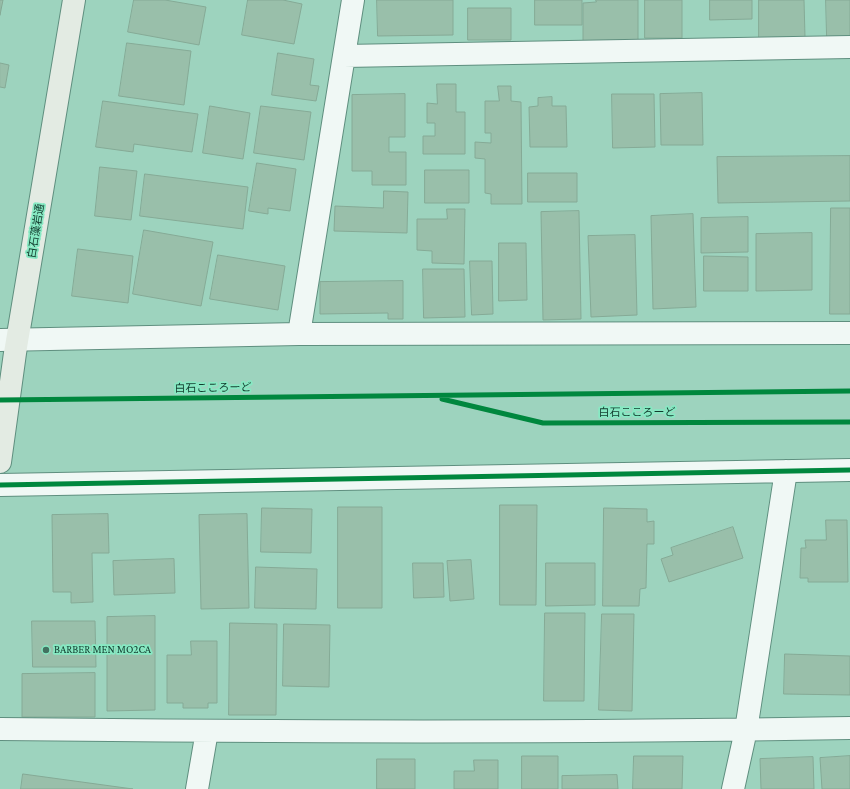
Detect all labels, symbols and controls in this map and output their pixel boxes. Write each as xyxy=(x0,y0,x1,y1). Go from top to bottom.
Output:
street label: 白石藻岩通 xyxy=(25,203,47,259)
street label: 白石こころーど xyxy=(174,381,252,395)
street label: 白石こころーど xyxy=(599,406,675,420)
place label: BARBER MEN MO2CA xyxy=(54,643,151,657)
marker: BARBER MEN MO2CA xyxy=(41,645,51,655)

